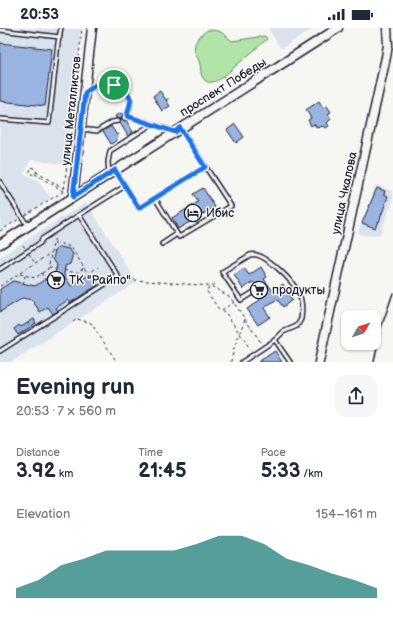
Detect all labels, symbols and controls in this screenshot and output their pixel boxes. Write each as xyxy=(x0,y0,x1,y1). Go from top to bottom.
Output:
text: 20:53 xyxy=(20,5,59,24)
street label: улица Металлистов xyxy=(58,55,85,166)
street label: проспект Победы xyxy=(177,55,269,120)
pin xyxy=(97,68,131,102)
icon: arrive xyxy=(103,74,125,96)
street label: улица Чкалова xyxy=(328,150,361,236)
hotel icon: Ибис xyxy=(183,203,203,223)
place label: Ибис xyxy=(206,206,234,221)
supermarket icon: ТК "Райпо" xyxy=(46,270,66,290)
place label: ТК "Райпо" xyxy=(69,273,131,288)
supermarket icon: продукты xyxy=(249,280,269,300)
place label: продукты xyxy=(272,283,325,298)
north arrow xyxy=(341,310,381,350)
map controls xyxy=(341,310,381,350)
text: Evening run xyxy=(16,374,135,401)
button: share xyxy=(335,375,377,417)
text: 20:53 · 7 × 560 m xyxy=(16,403,116,419)
text: Distance xyxy=(16,446,60,459)
text: Time xyxy=(138,446,163,459)
text: Pace xyxy=(261,446,286,459)
text: 3.92 xyxy=(16,459,56,483)
text: 21:45 xyxy=(138,459,186,483)
text: 5:33 xyxy=(261,459,300,483)
text: km xyxy=(56,467,73,480)
text: /km xyxy=(300,467,323,480)
text: Elevation xyxy=(16,506,70,522)
text: 154–161 m xyxy=(316,506,377,522)

